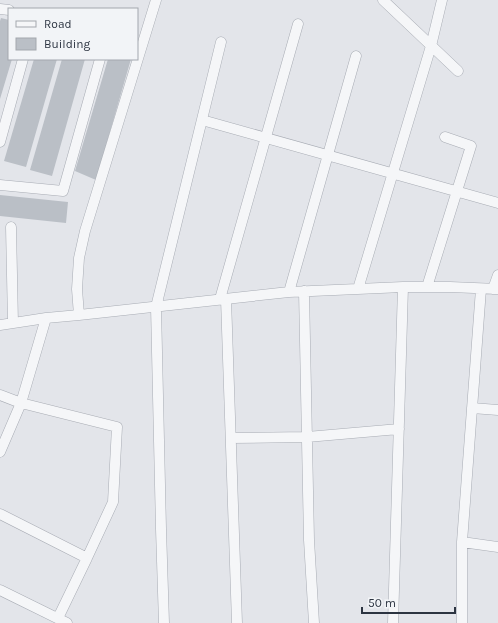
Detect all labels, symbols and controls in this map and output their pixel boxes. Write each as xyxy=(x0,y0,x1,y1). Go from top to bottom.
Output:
legend xyxy=(8,8,138,60)
text: Road xyxy=(44,17,72,31)
text: Building xyxy=(44,37,91,51)
scale bar xyxy=(362,589,455,615)
text: 50 m xyxy=(368,596,396,610)

